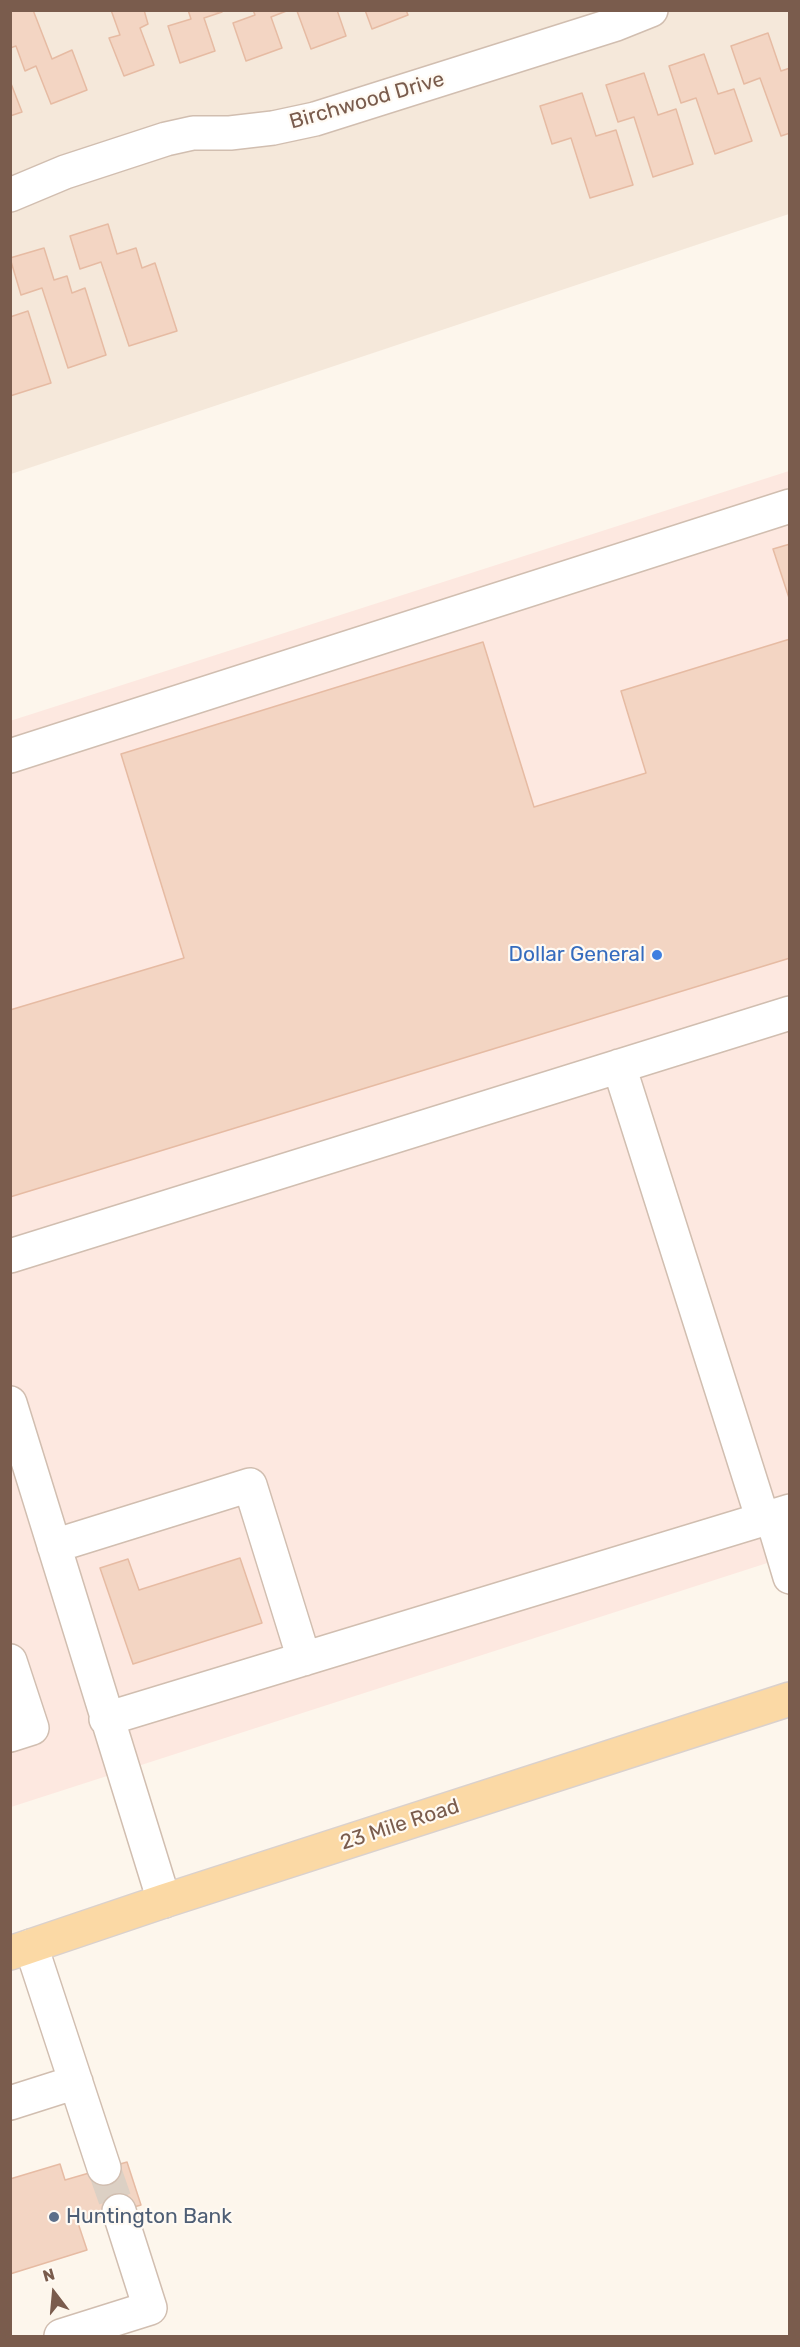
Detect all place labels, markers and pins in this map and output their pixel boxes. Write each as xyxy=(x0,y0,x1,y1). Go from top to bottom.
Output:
place label: Dollar General xyxy=(509,942,645,968)
marker: Dollar General xyxy=(650,948,664,962)
place label: Huntington Bank xyxy=(66,2204,232,2230)
marker: Huntington Bank xyxy=(47,2210,61,2224)

